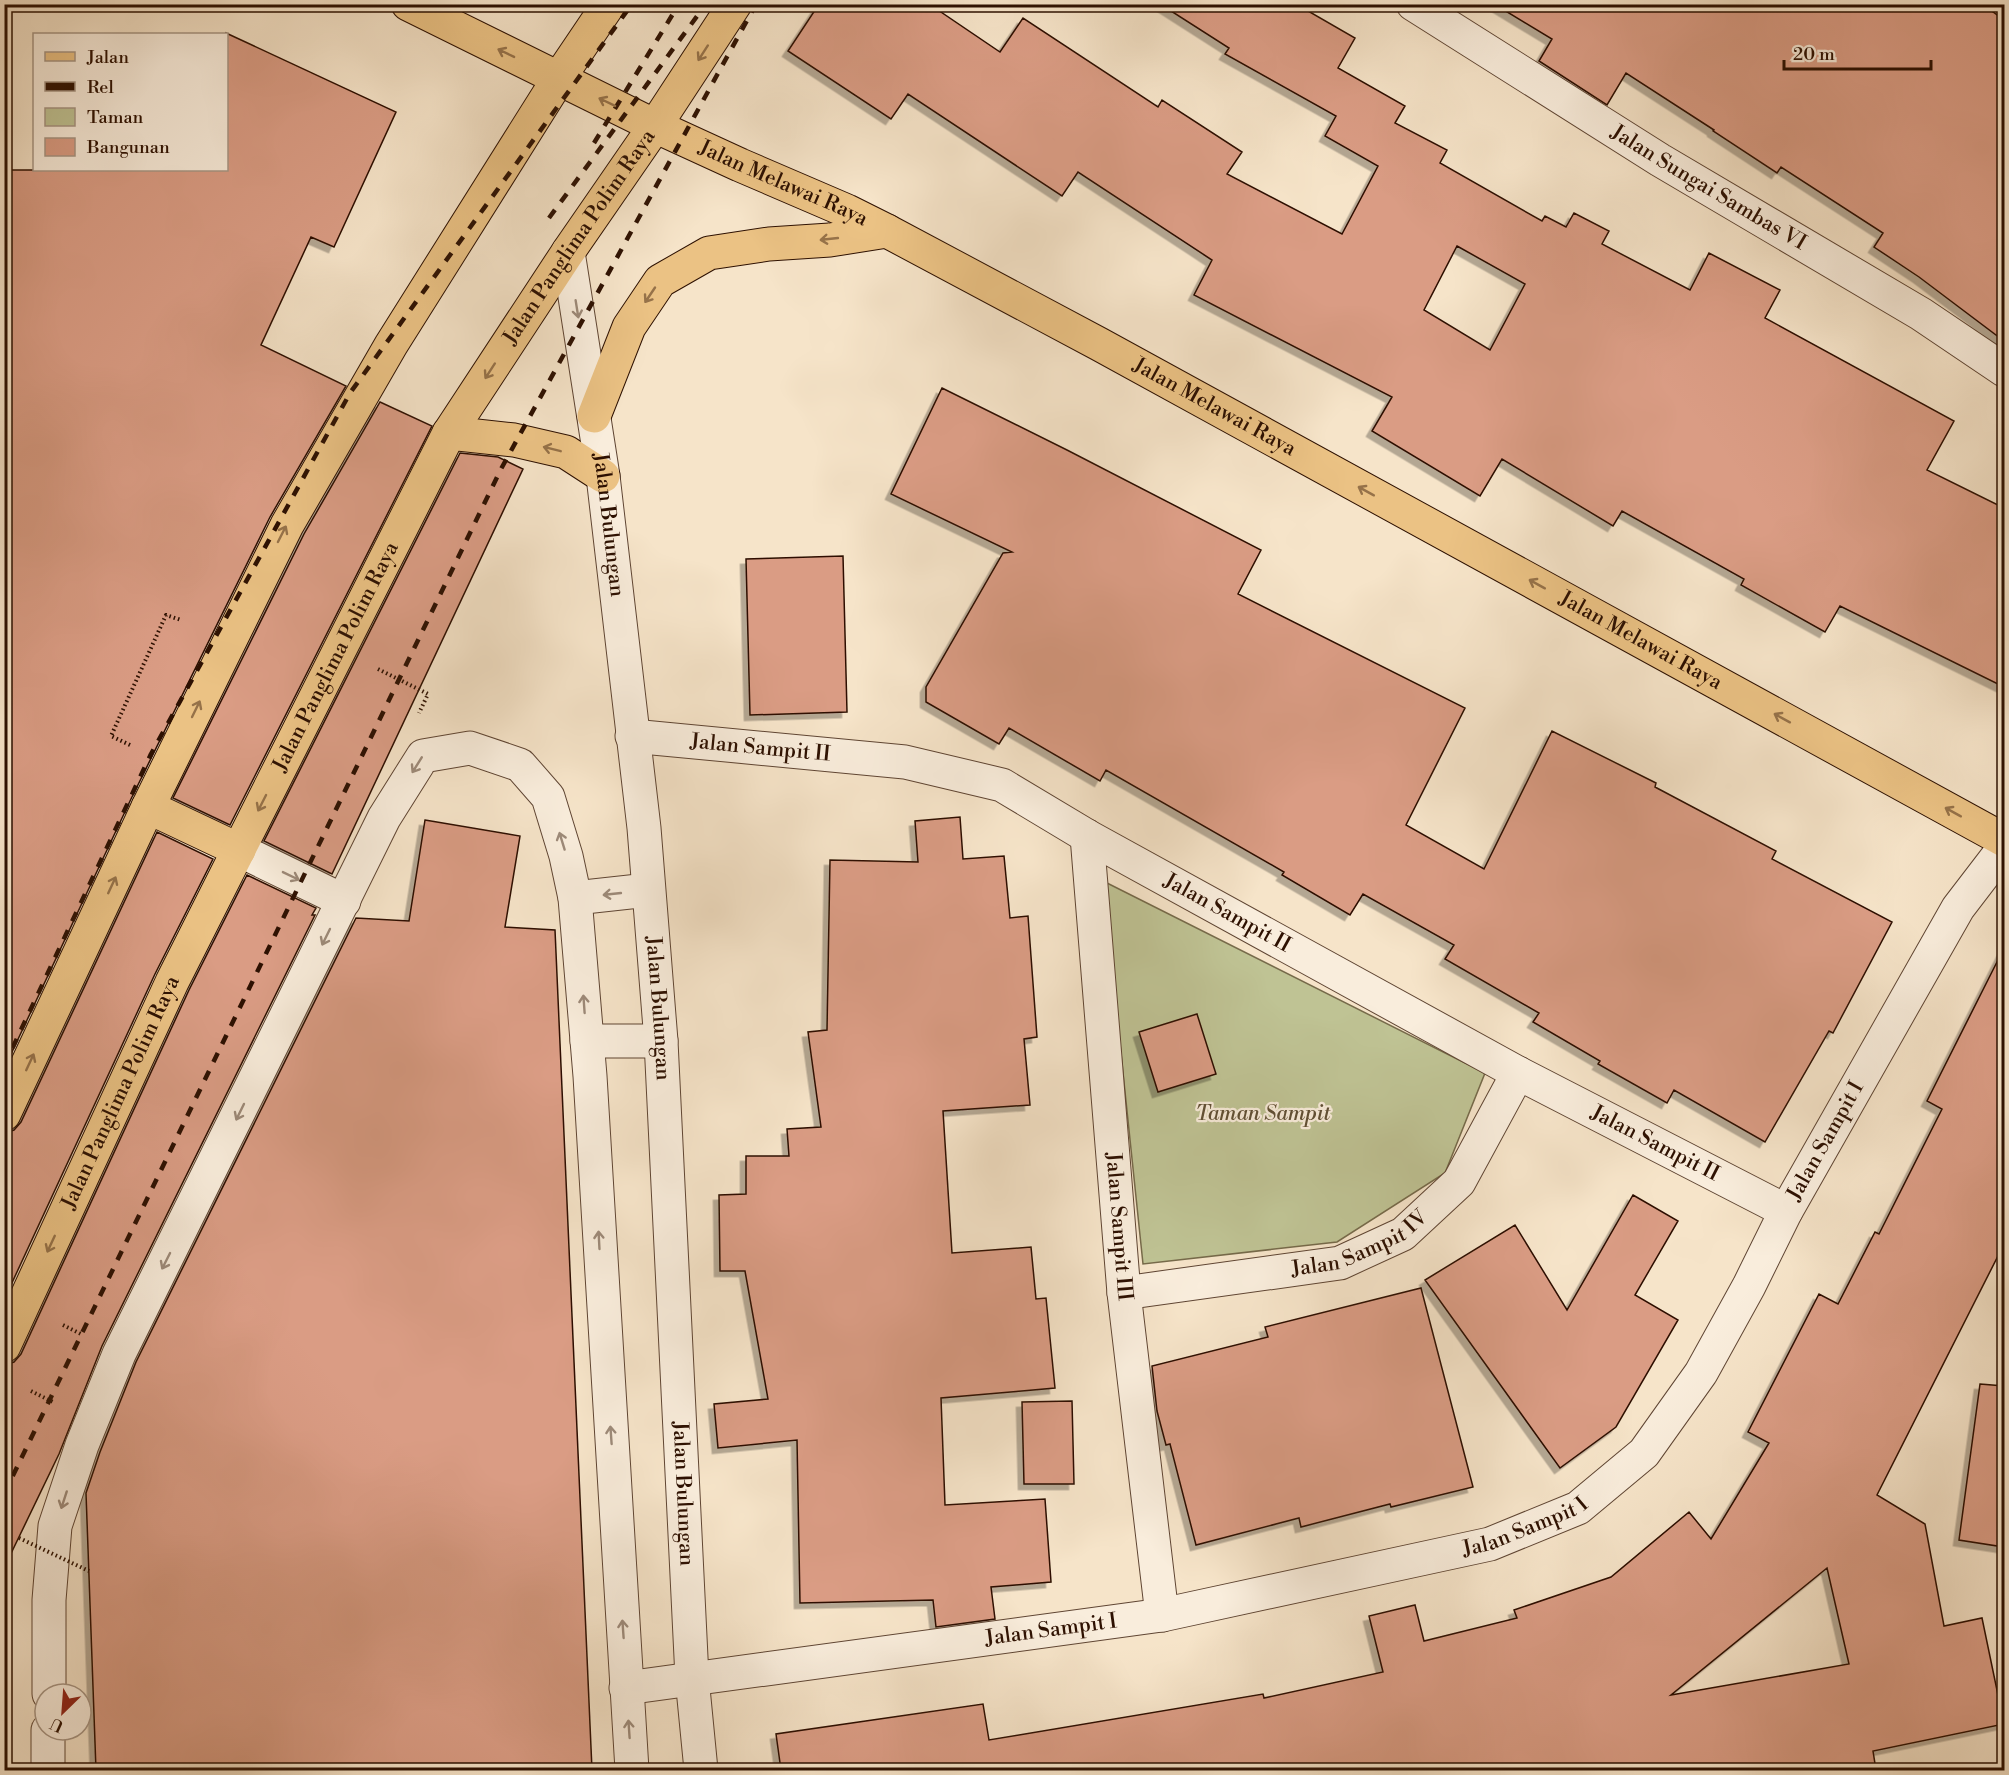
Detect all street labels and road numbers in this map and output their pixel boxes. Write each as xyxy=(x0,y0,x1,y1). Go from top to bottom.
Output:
street label: Jalan Sungai Sambas VI xyxy=(1605,119,1811,256)
street label: Jalan Panglima Polim Raya xyxy=(497,125,662,351)
street label: Jalan Melawai Raya xyxy=(694,134,872,232)
street label: Jalan Melawai Raya xyxy=(1127,352,1301,463)
street label: Jalan Bulungan xyxy=(586,450,630,599)
street label: Jalan Panglima Polim Raya xyxy=(267,537,405,777)
street label: Jalan Melawai Raya xyxy=(1554,585,1727,696)
street label: Jalan Sampit II xyxy=(688,729,832,768)
street label: Jalan Sampit II xyxy=(1158,867,1295,958)
street label: Jalan Bulungan xyxy=(640,934,676,1082)
street label: Jalan Panglima Polim Raya xyxy=(55,972,186,1214)
street label: Jalan Sampit I xyxy=(1781,1077,1870,1206)
street label: Jalan Sampit II xyxy=(1586,1099,1724,1187)
street label: Jalan Sampit III xyxy=(1100,1151,1138,1302)
street label: Jalan Sampit IV xyxy=(1289,1204,1434,1283)
street label: Jalan Bulungan xyxy=(666,1420,700,1567)
street label: Jalan Sampit I xyxy=(1459,1492,1594,1563)
street label: Jalan Sampit I xyxy=(983,1608,1119,1652)

